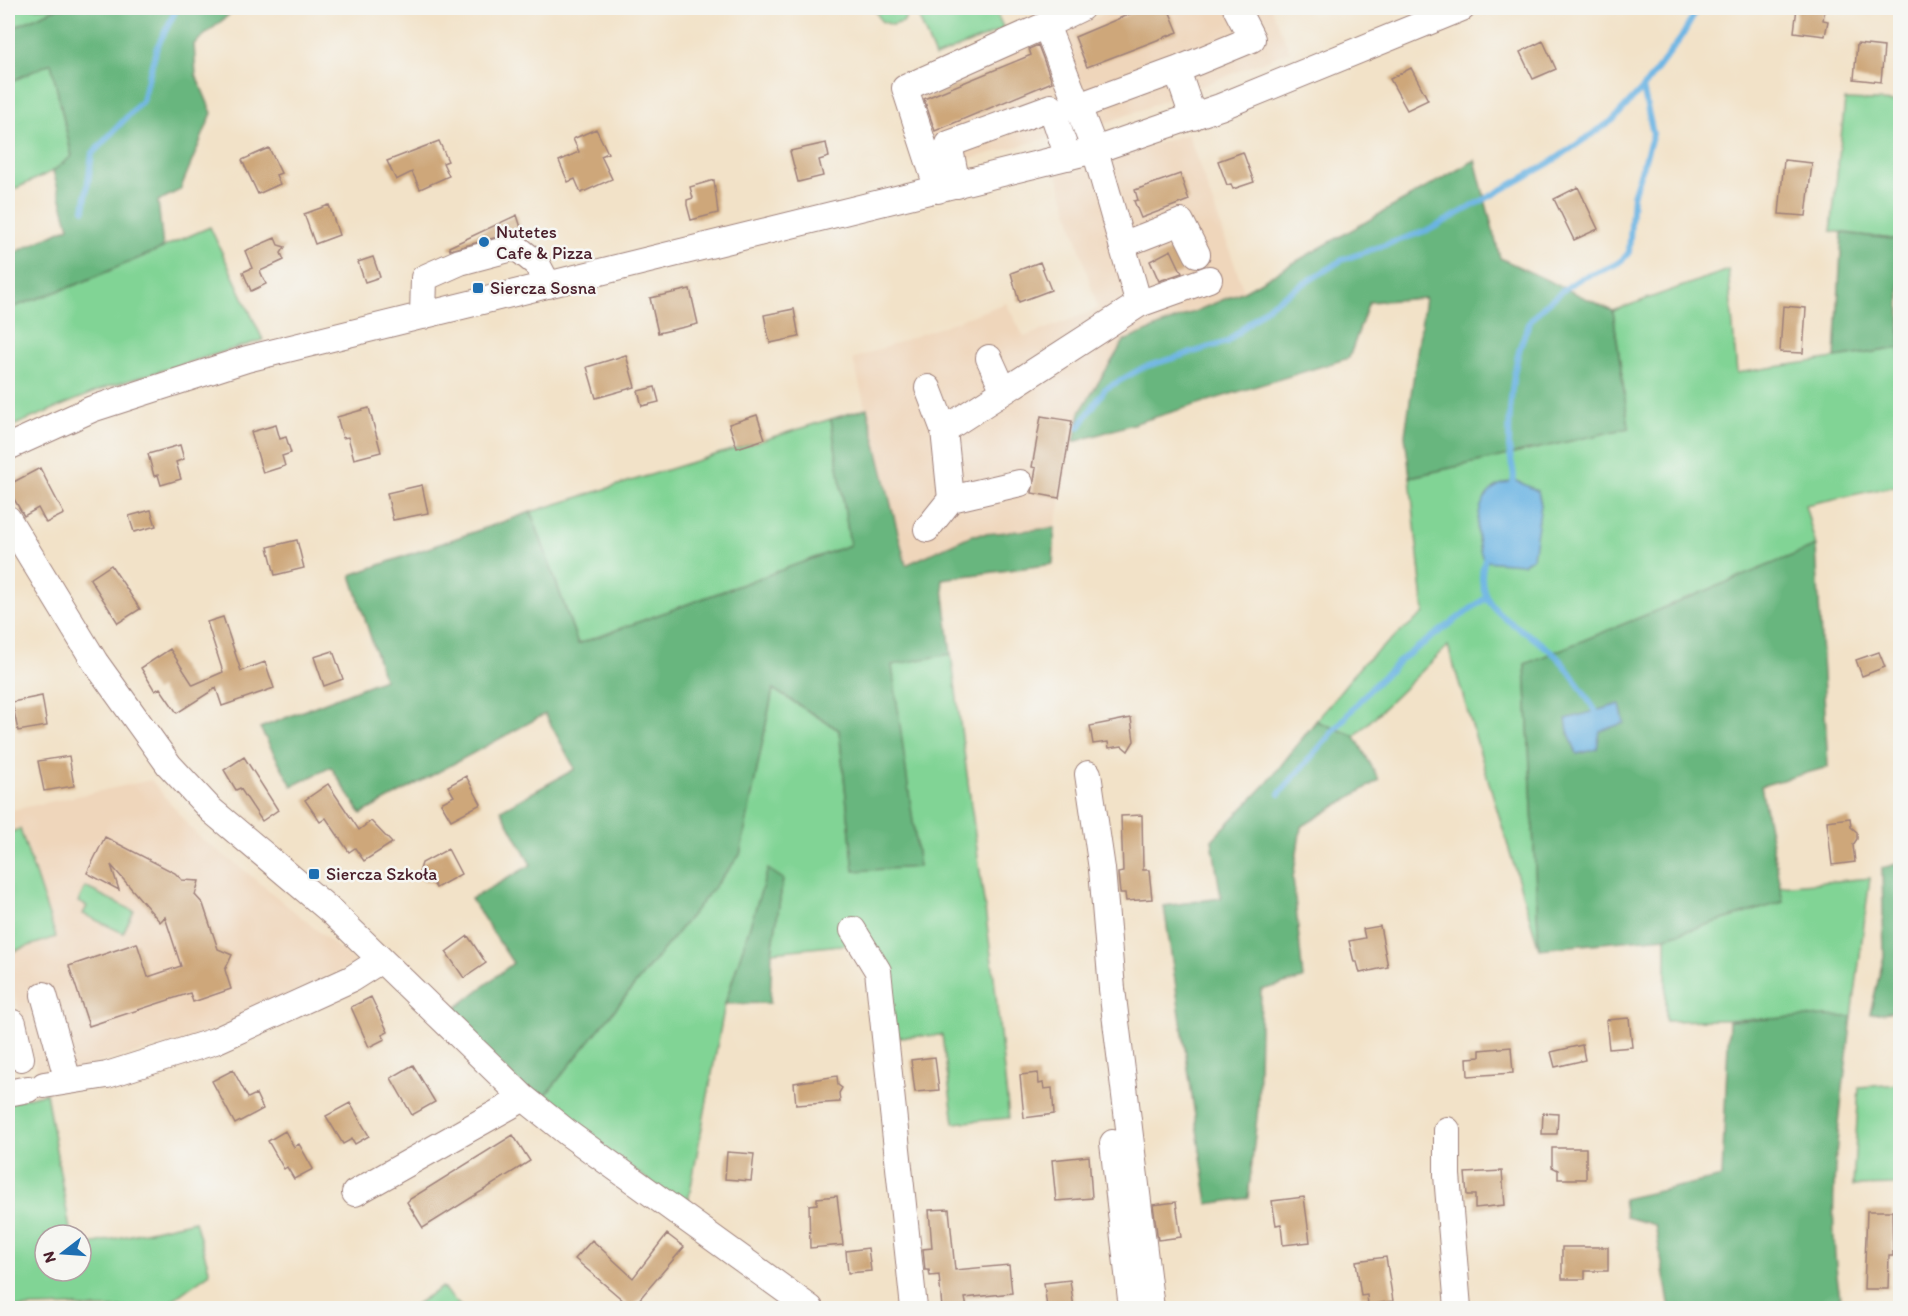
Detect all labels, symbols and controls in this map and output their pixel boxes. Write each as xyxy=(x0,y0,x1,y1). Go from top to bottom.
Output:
place label: Nutetes Cafe & Pizza xyxy=(496,221,593,264)
marker: Nutetes Cafe & Pizza xyxy=(477,235,491,249)
place label: Siercza Sosna xyxy=(490,277,596,299)
marker: Siercza Sosna xyxy=(471,281,485,295)
place label: Siercza Szkoła xyxy=(326,863,437,885)
marker: Siercza Szkoła xyxy=(307,867,321,881)
north arrow xyxy=(33,1223,93,1283)
text: N xyxy=(38,1249,60,1265)

